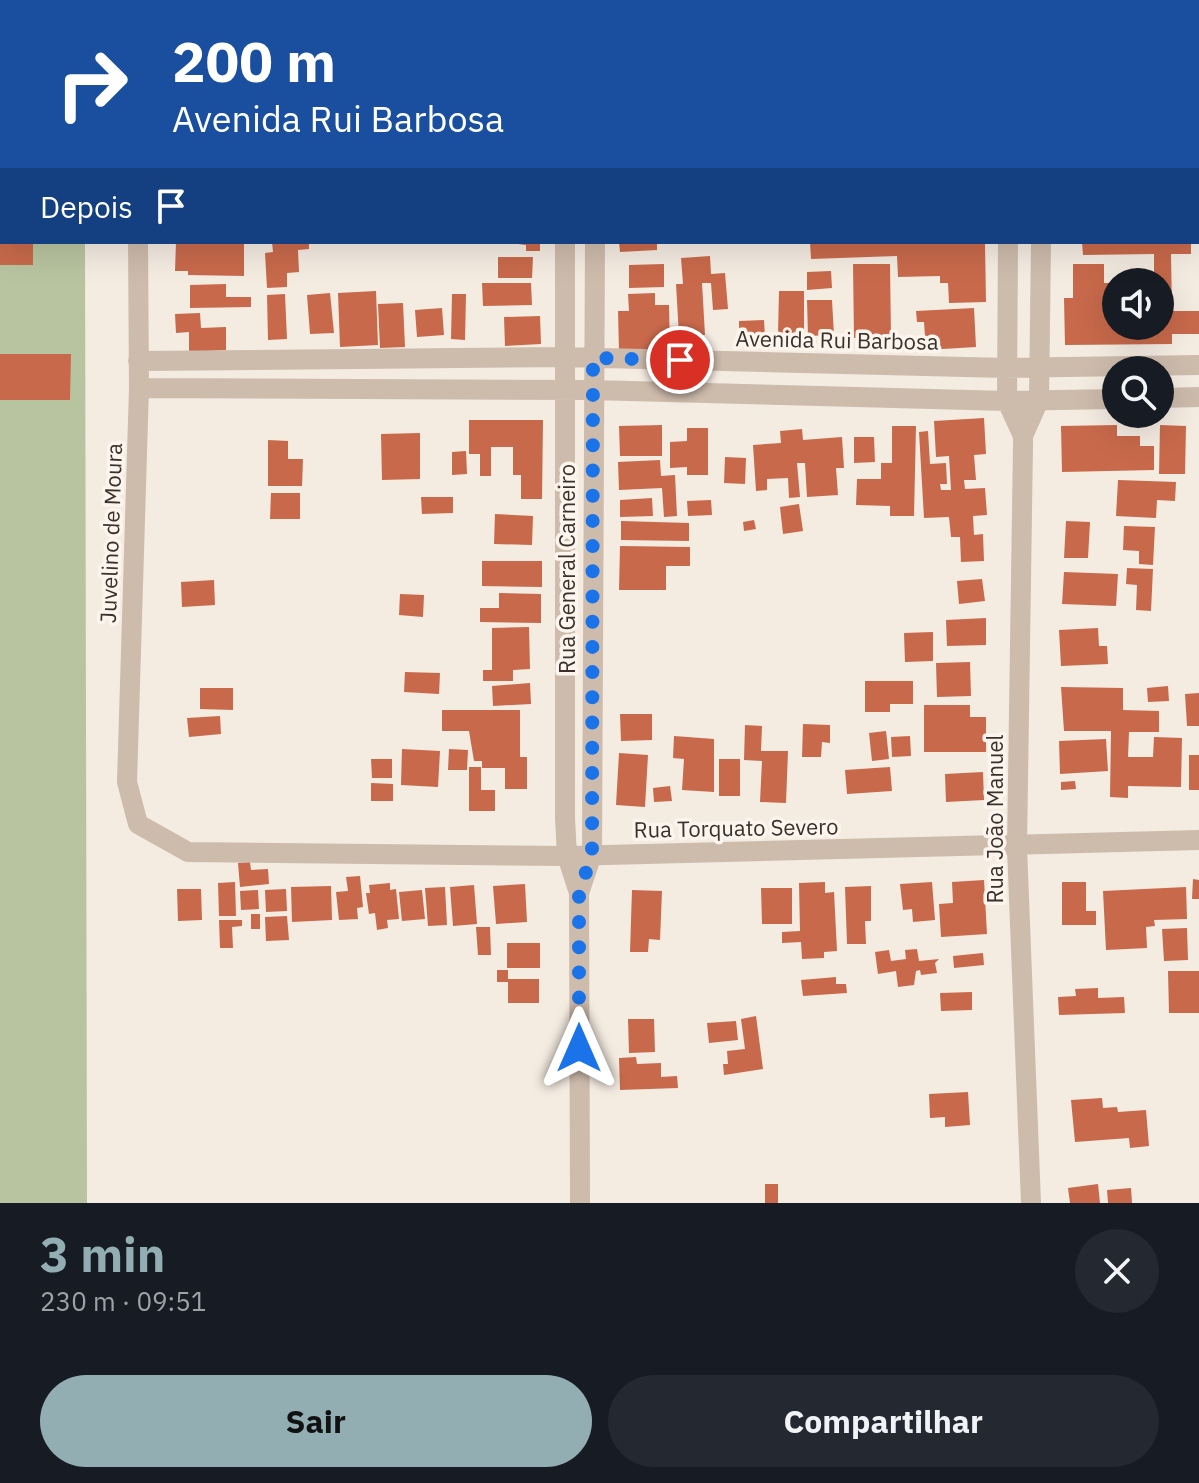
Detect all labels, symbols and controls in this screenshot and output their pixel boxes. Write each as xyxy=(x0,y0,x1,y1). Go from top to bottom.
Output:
text: 200 m xyxy=(172,25,336,97)
icon: right xyxy=(40,32,144,136)
text: Avenida Rui Barbosa xyxy=(172,95,504,142)
icon: arrive xyxy=(149,184,193,228)
text: Depois xyxy=(40,187,133,226)
map controls xyxy=(1102,268,1174,428)
button: sound xyxy=(1102,268,1174,340)
street label: Avenida Rui Barbosa xyxy=(735,323,939,356)
pin xyxy=(646,326,714,394)
icon: arrive xyxy=(658,338,702,382)
button: search xyxy=(1102,356,1174,428)
street label: Juvelino de Moura xyxy=(93,442,128,624)
street label: Rua General Carneiro xyxy=(552,464,581,674)
street label: Rua João Manuel xyxy=(980,734,1009,903)
street label: Rua Torquato Severo xyxy=(633,811,839,844)
position arrow xyxy=(537,1006,621,1090)
text: 3 min xyxy=(40,1223,165,1285)
button: close xyxy=(1075,1229,1159,1313)
text: 230 m · 09:51 xyxy=(40,1284,206,1318)
button: Sair xyxy=(40,1375,592,1467)
button: Compartilhar xyxy=(608,1375,1159,1467)

